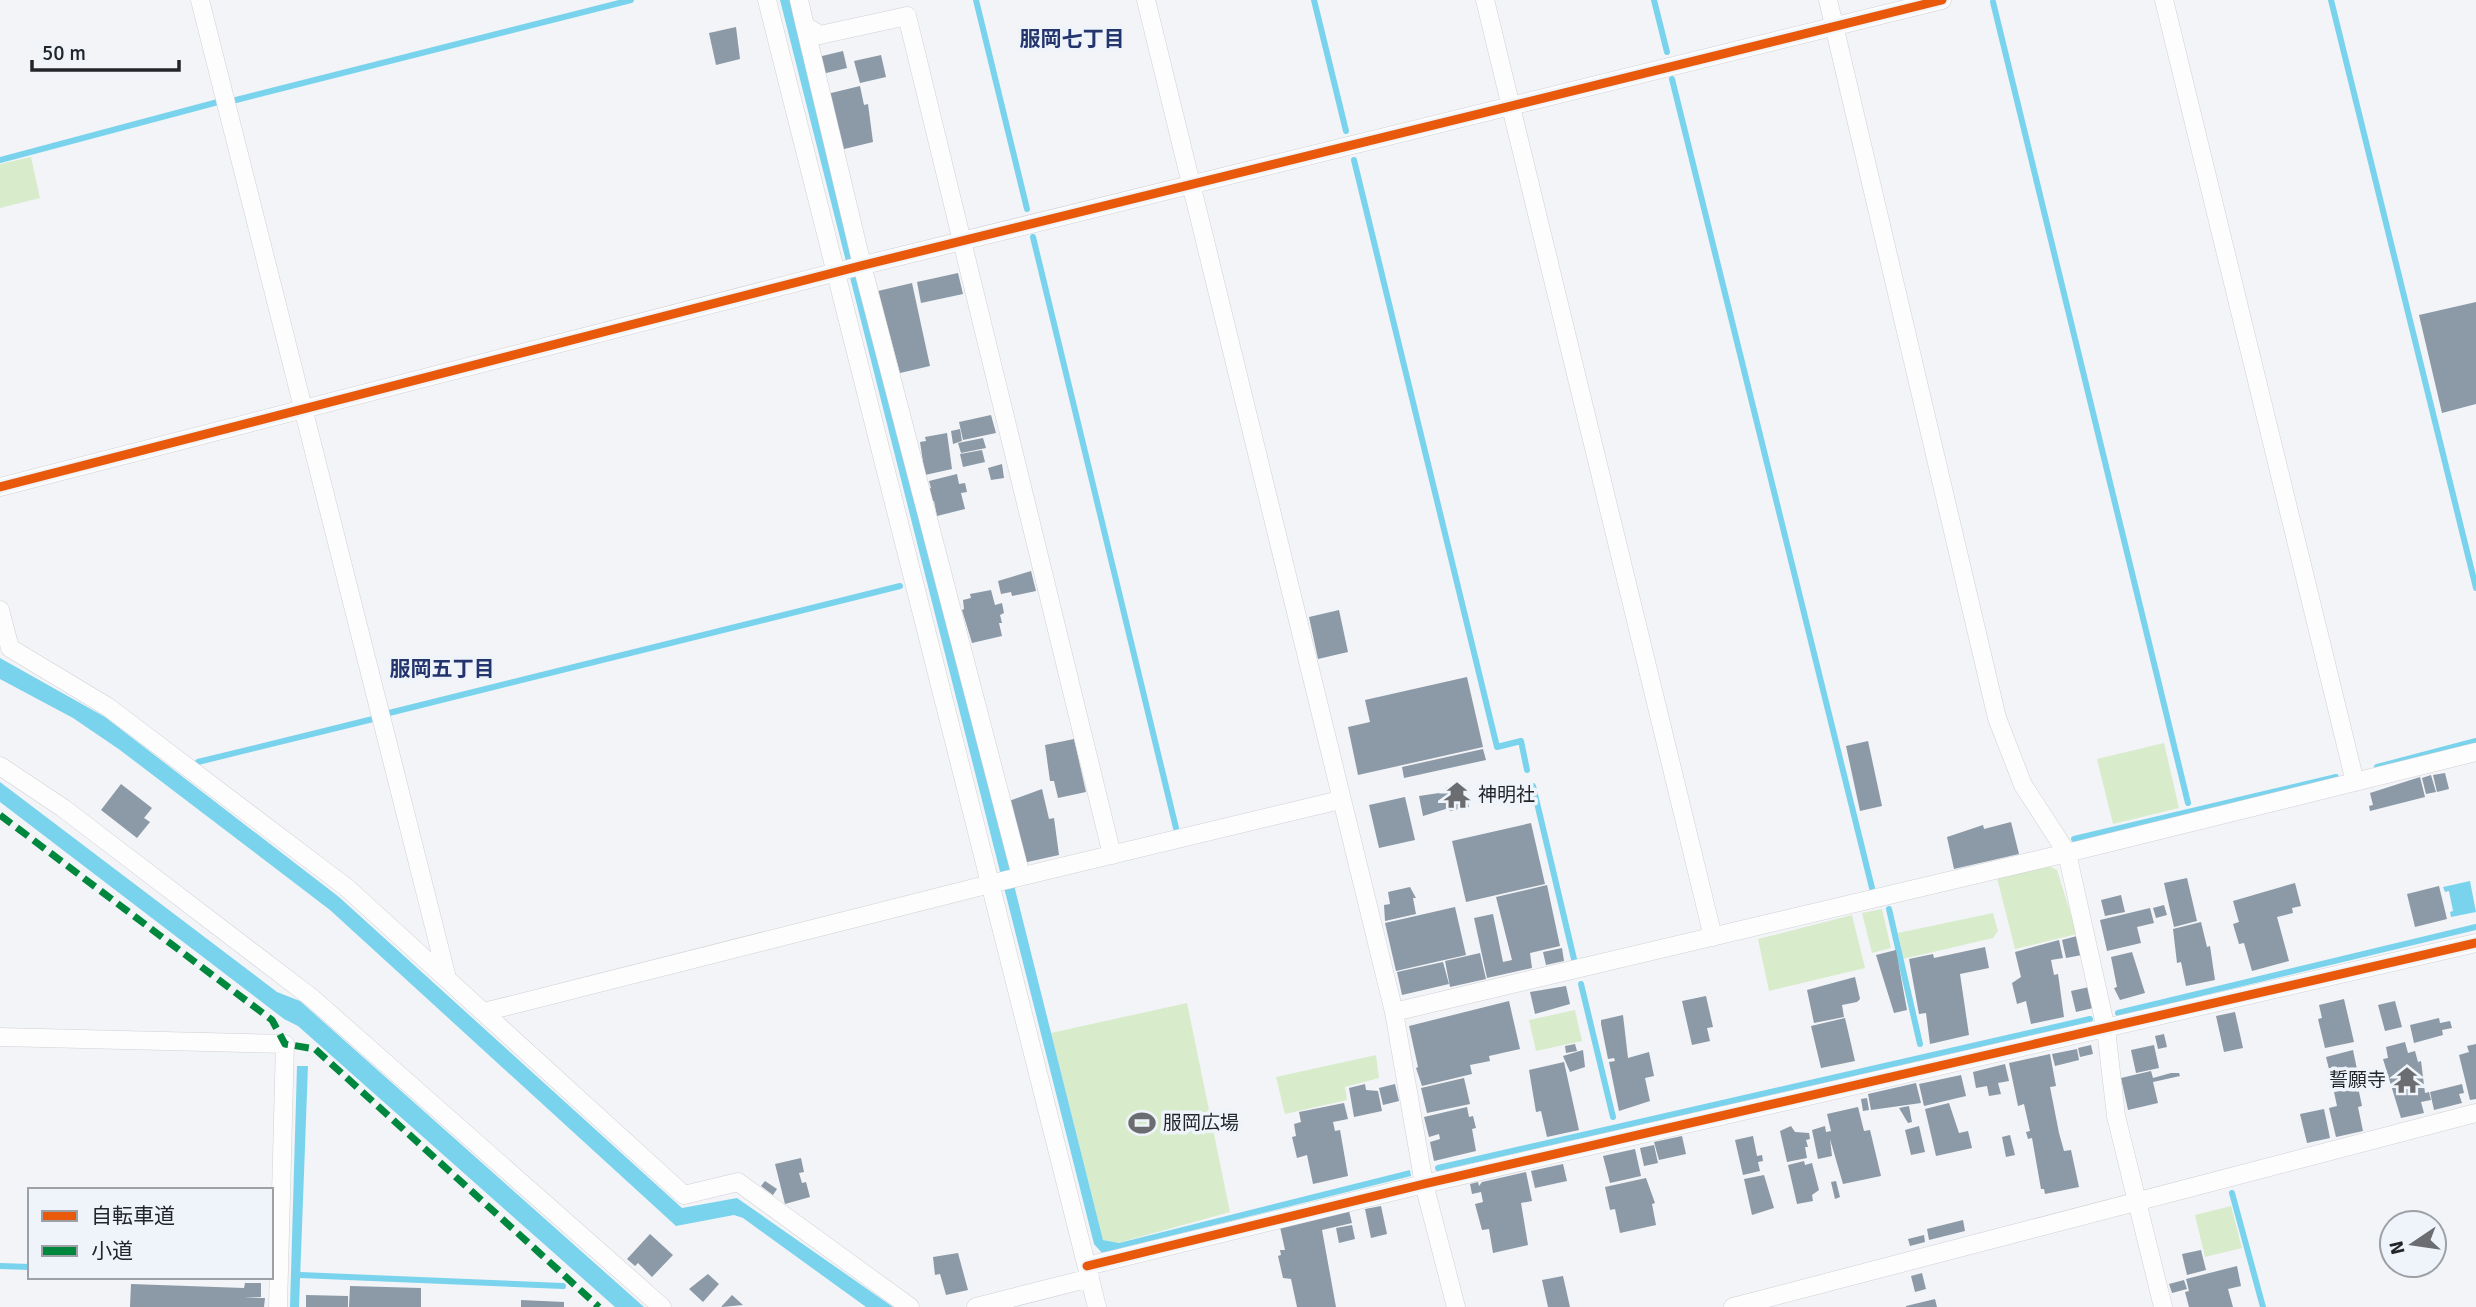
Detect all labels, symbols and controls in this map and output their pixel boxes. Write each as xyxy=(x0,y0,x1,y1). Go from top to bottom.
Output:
district label: 服岡七丁目 xyxy=(1020,26,1125,52)
scale bar xyxy=(32,28,178,72)
text: 50 m xyxy=(42,40,86,66)
district label: 服岡五丁目 xyxy=(390,656,495,682)
temple icon: 神明社 xyxy=(1442,780,1472,810)
place label: 神明社 xyxy=(1478,783,1535,807)
temple icon: 誓願寺 xyxy=(2392,1065,2422,1095)
place label: 誓願寺 xyxy=(2329,1068,2386,1092)
sports icon: 服岡広場 xyxy=(1127,1108,1157,1138)
place label: 服岡広場 xyxy=(1163,1111,1239,1135)
legend xyxy=(28,1188,273,1279)
text: 自転車道 xyxy=(91,1203,175,1229)
north arrow xyxy=(2378,1209,2448,1279)
text: 小道 xyxy=(91,1238,133,1264)
text: N xyxy=(2384,1238,2411,1257)

